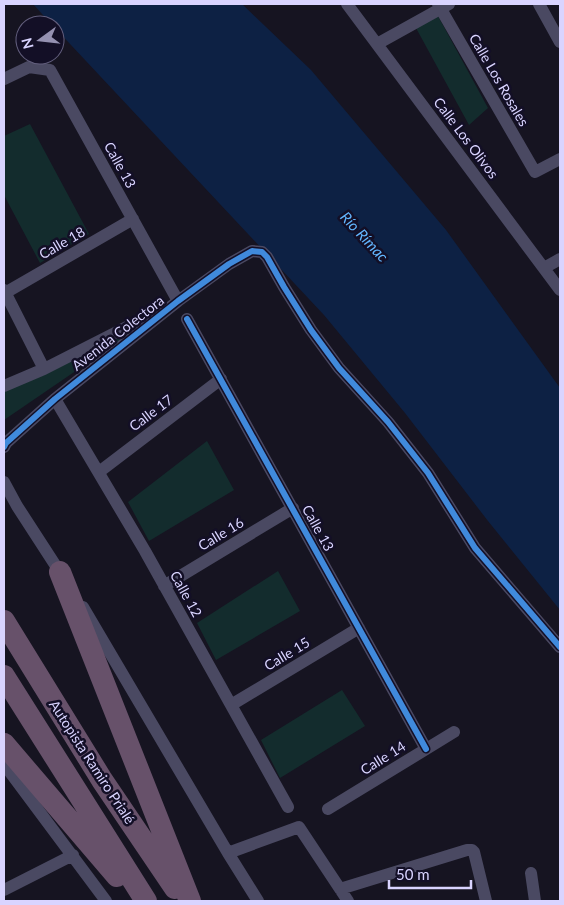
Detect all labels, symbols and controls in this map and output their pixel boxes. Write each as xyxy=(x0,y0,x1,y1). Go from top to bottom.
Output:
north arrow xyxy=(15,15,65,65)
street label: Calle Los Rosales xyxy=(466,30,533,129)
text: N xyxy=(17,36,37,51)
street label: Calle Los Olivos xyxy=(430,94,502,182)
street label: Calle 13 xyxy=(101,139,140,191)
water label: Río Rímac xyxy=(337,208,392,265)
street label: Calle 18 xyxy=(36,223,88,262)
street label: Avenida Colectora xyxy=(68,291,167,374)
street label: Calle 17 xyxy=(126,391,176,434)
street label: Calle 13 xyxy=(299,502,338,554)
street label: Calle 16 xyxy=(195,513,247,554)
street label: Calle 12 xyxy=(167,568,206,620)
street label: Calle 15 xyxy=(261,633,313,674)
street label: Autopista Ramiro Prialé xyxy=(46,697,139,827)
street label: Calle 14 xyxy=(357,737,409,778)
scale bar xyxy=(389,858,472,890)
text: 50 m xyxy=(396,865,430,883)

